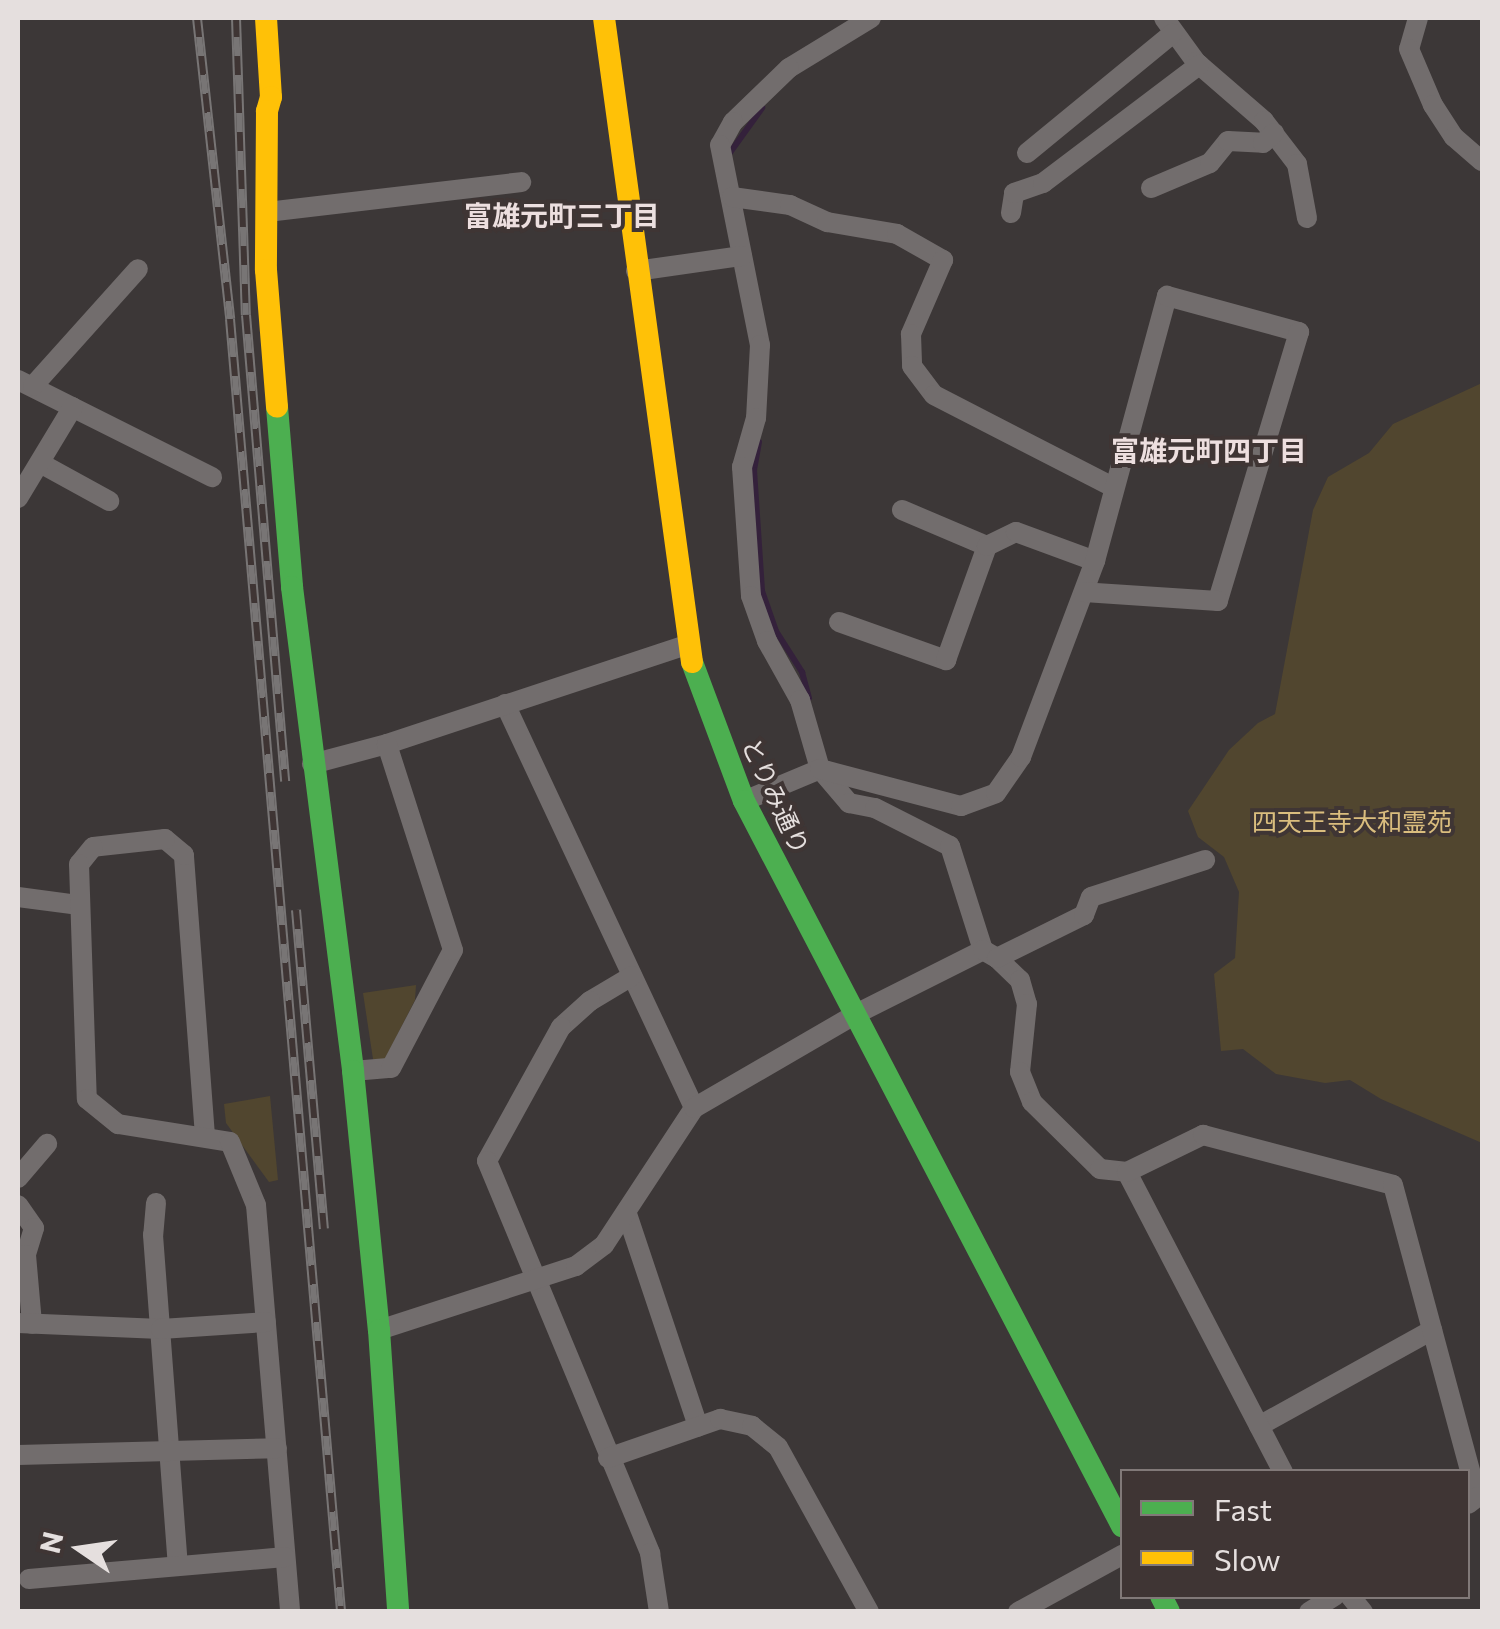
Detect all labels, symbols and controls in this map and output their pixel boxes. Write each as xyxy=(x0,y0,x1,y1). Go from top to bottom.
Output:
district label: 富雄元町三丁目 xyxy=(464,198,660,232)
district label: 富雄元町四丁目 xyxy=(1111,433,1307,467)
street label: とりみ通り xyxy=(736,733,816,859)
park label: 四天王寺大和霊苑 xyxy=(1252,806,1452,836)
legend xyxy=(1120,1469,1470,1599)
text: Fast xyxy=(1214,1490,1272,1527)
north arrow xyxy=(30,1499,130,1599)
text: N xyxy=(32,1528,70,1556)
text: Slow xyxy=(1214,1540,1281,1577)

